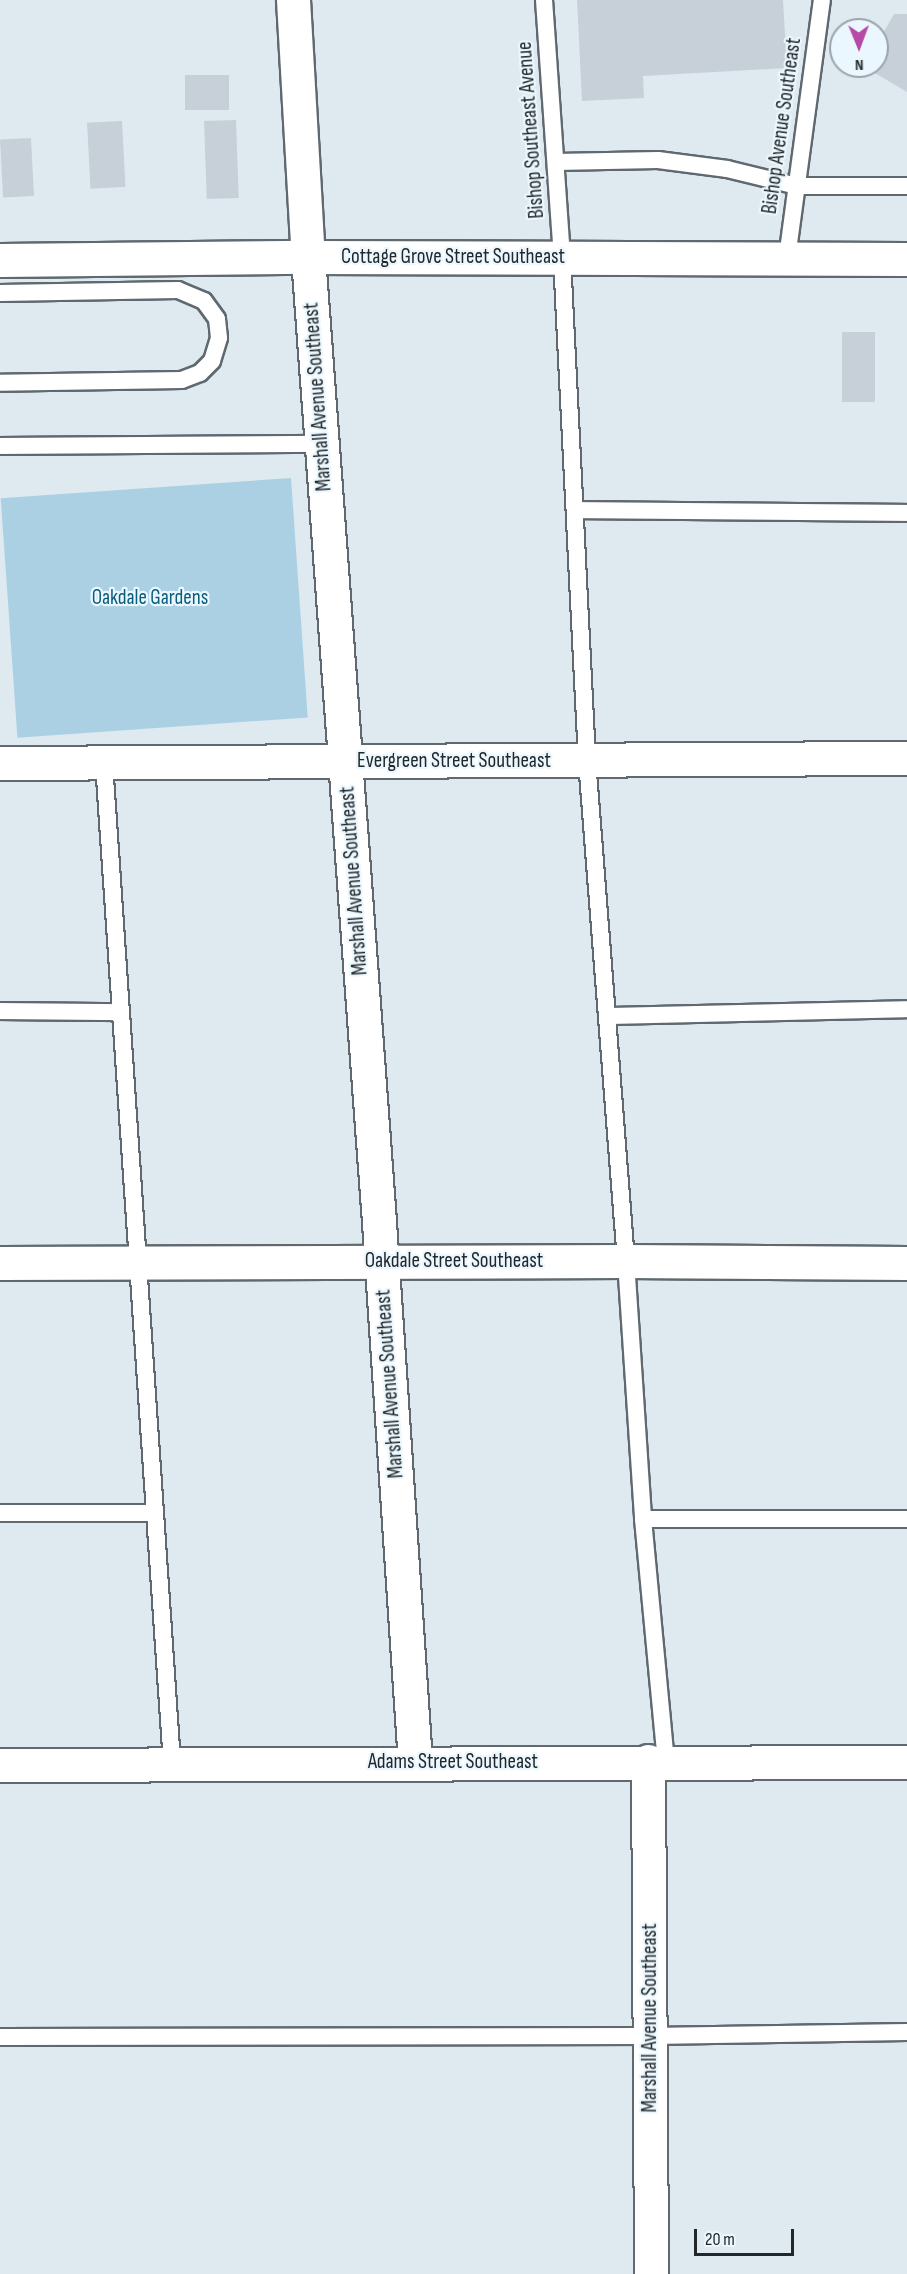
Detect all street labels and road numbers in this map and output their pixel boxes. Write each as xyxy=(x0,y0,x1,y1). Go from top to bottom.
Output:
street label: Bishop Avenue Southeast xyxy=(757,36,807,216)
street label: Bishop Southeast Avenue xyxy=(512,41,550,219)
street label: Cottage Grove Street Southeast xyxy=(341,244,565,270)
street label: Marshall Avenue Southeast xyxy=(299,302,337,492)
street label: Evergreen Street Southeast xyxy=(357,748,551,774)
street label: Marshall Avenue Southeast xyxy=(335,786,373,976)
street label: Oakdale Street Southeast xyxy=(365,1248,543,1274)
street label: Marshall Avenue Southeast xyxy=(371,1289,409,1479)
street label: Adams Street Southeast xyxy=(368,1749,538,1775)
street label: Marshall Avenue Southeast xyxy=(637,1923,663,2113)

